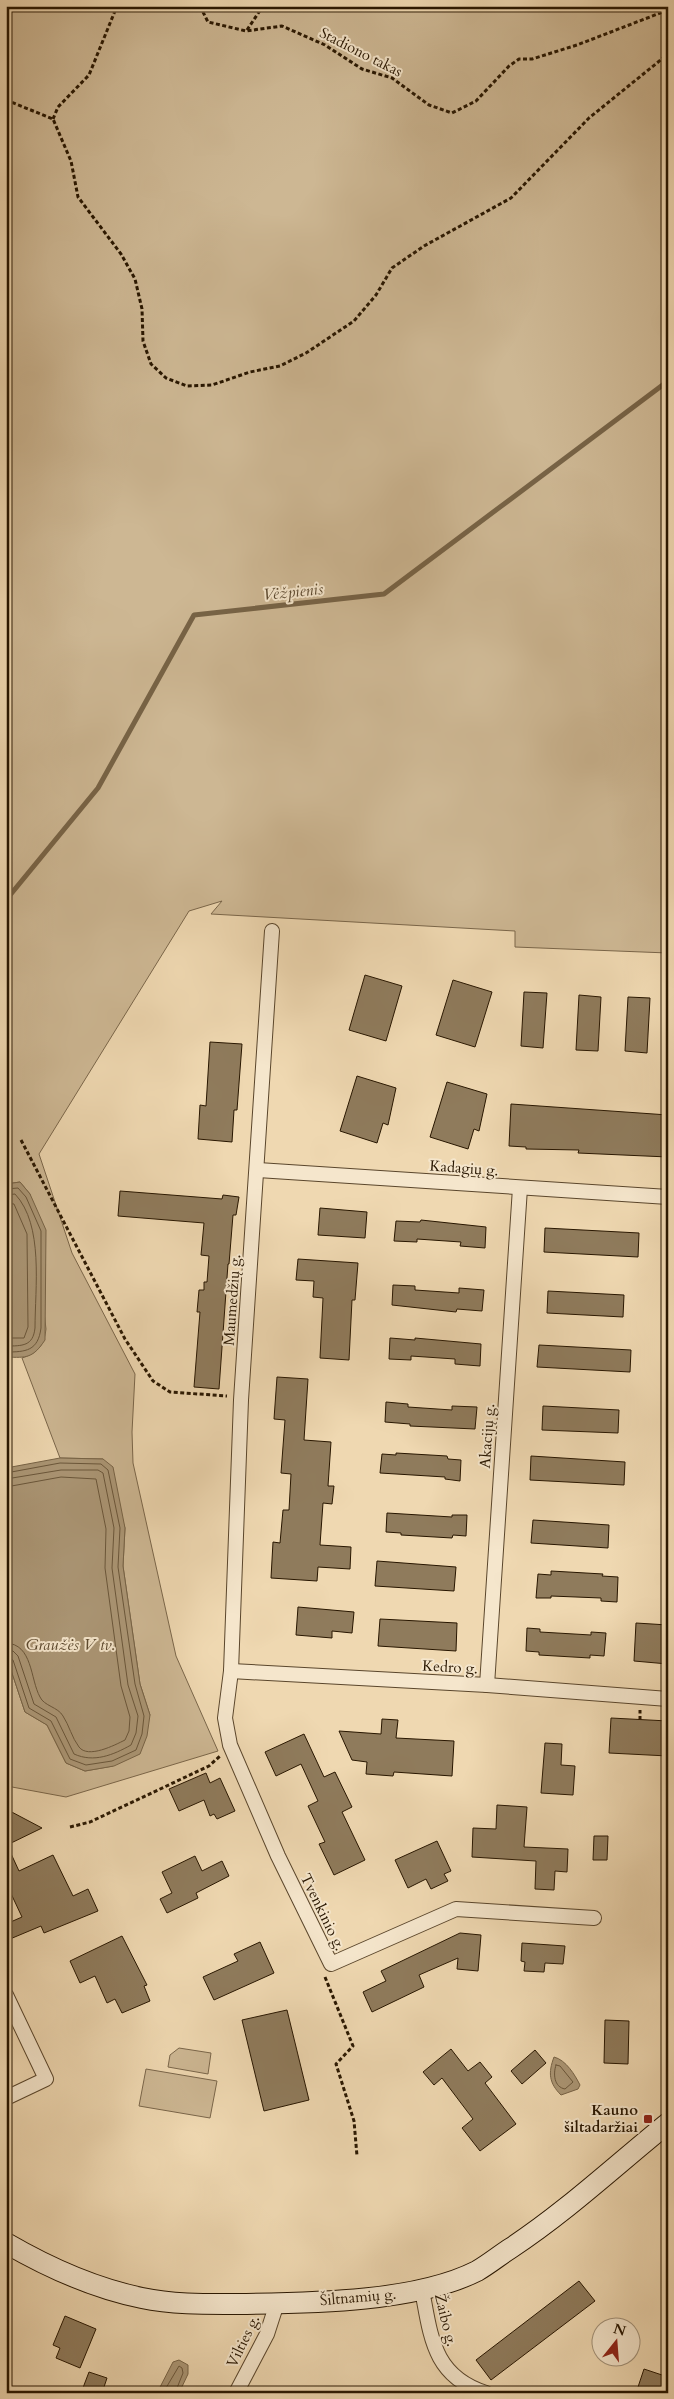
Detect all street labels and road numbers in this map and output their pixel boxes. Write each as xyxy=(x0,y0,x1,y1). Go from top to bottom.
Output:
street label: Stadiono takas xyxy=(316,23,406,81)
street label: Kadagių g. xyxy=(429,1156,499,1180)
street label: Maumedžių g. xyxy=(219,1254,245,1346)
street label: Akacijų g. xyxy=(475,1403,499,1469)
street label: Kedro g. xyxy=(422,1656,478,1678)
street label: Tvenkinio g. xyxy=(296,1870,350,1954)
street label: Šiltnamių g. xyxy=(319,2284,397,2310)
street label: Žaibo g. xyxy=(430,2291,462,2349)
street label: Vilties g. xyxy=(222,2311,264,2371)

